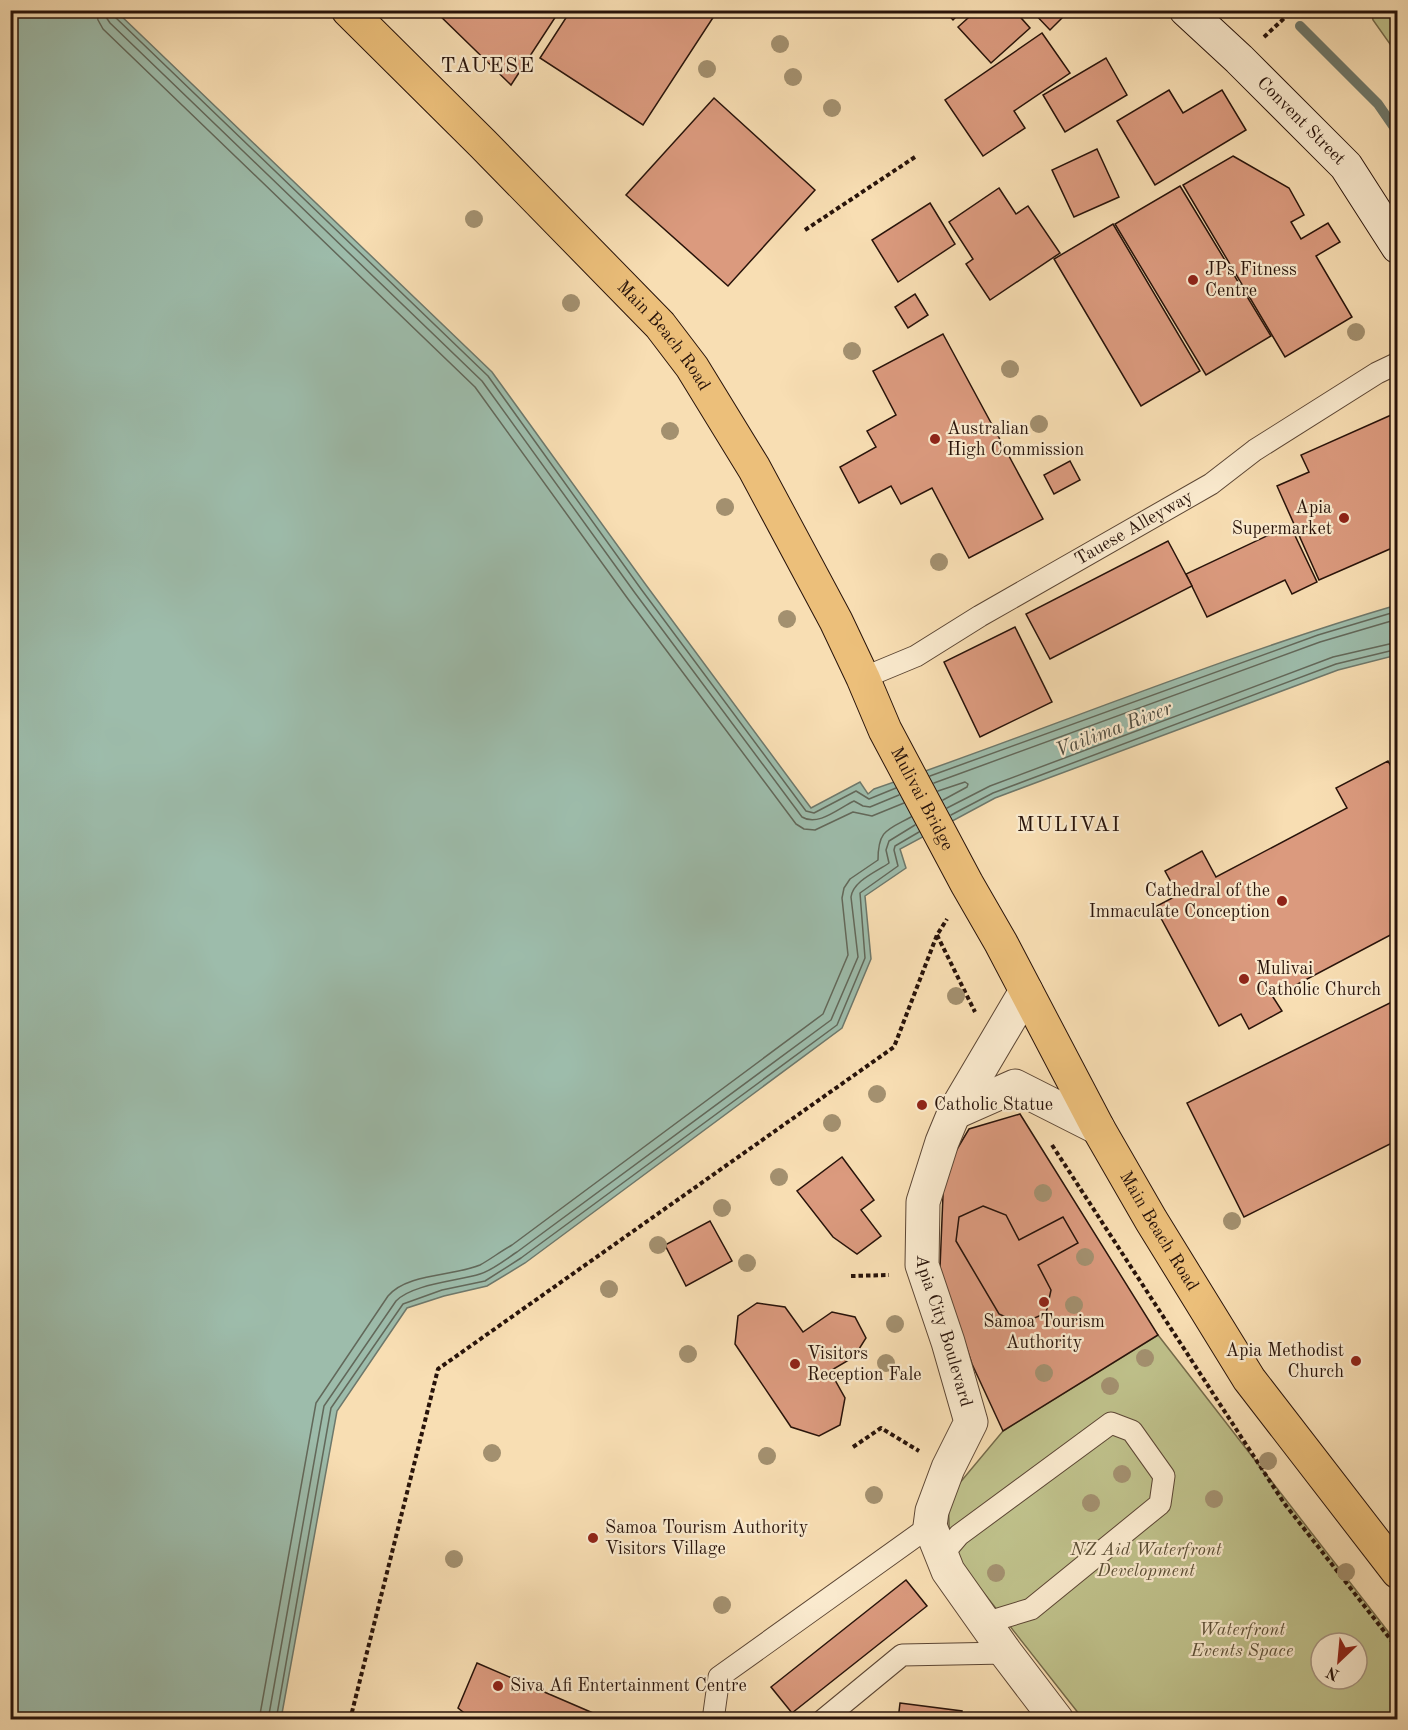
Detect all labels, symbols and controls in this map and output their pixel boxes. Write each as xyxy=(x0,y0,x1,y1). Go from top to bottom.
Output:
district label: TAUESE xyxy=(440,56,536,77)
street label: Convent Street xyxy=(1254,74,1349,169)
place label: JPs Fitness Centre xyxy=(1205,261,1297,300)
marker: JPs Fitness Centre xyxy=(1186,273,1200,287)
street label: Main Beach Road xyxy=(613,278,713,394)
place label: Australian High Commission xyxy=(947,420,1084,459)
marker: Australian High Commission xyxy=(928,432,942,446)
street label: Tauese Alleyway xyxy=(1072,487,1196,569)
place label: Apia Supermarket xyxy=(1232,499,1332,538)
marker: Apia Supermarket xyxy=(1337,511,1351,525)
water label: Vailima River xyxy=(1053,698,1175,761)
street label: Mulivai Bridge xyxy=(887,744,957,854)
district label: MULIVAI xyxy=(1017,815,1121,836)
place label: Cathedral of the Immaculate Conception xyxy=(1089,882,1270,921)
marker: Cathedral of the Immaculate Conception xyxy=(1275,894,1289,908)
place label: Mulivai Catholic Church xyxy=(1256,960,1381,999)
marker: Mulivai Catholic Church xyxy=(1237,972,1251,986)
place label: Catholic Statue xyxy=(934,1096,1053,1114)
marker: Catholic Statue xyxy=(915,1098,929,1112)
street label: Main Beach Road xyxy=(1116,1168,1201,1294)
street label: Apia City Boulevard xyxy=(913,1255,975,1409)
marker: Samoa Tourism Authority xyxy=(1037,1295,1051,1309)
place label: Samoa Tourism Authority xyxy=(983,1313,1105,1352)
place label: Apia Methodist Church xyxy=(1225,1342,1344,1381)
place label: Visitors Reception Fale xyxy=(807,1345,922,1384)
marker: Apia Methodist Church xyxy=(1349,1354,1363,1368)
marker: Visitors Reception Fale xyxy=(788,1357,802,1371)
place label: Samoa Tourism Authority Visitors Village xyxy=(605,1519,809,1558)
marker: Samoa Tourism Authority Visitors Village xyxy=(586,1531,600,1545)
park label: NZ Aid Waterfront Development xyxy=(1069,1541,1222,1580)
park label: Waterfront Events Space xyxy=(1190,1621,1293,1660)
north arrow xyxy=(1309,1631,1369,1691)
text: N xyxy=(1324,1662,1342,1683)
place label: Siva Afi Entertainment Centre xyxy=(510,1677,747,1695)
marker: Siva Afi Entertainment Centre xyxy=(491,1679,505,1693)

